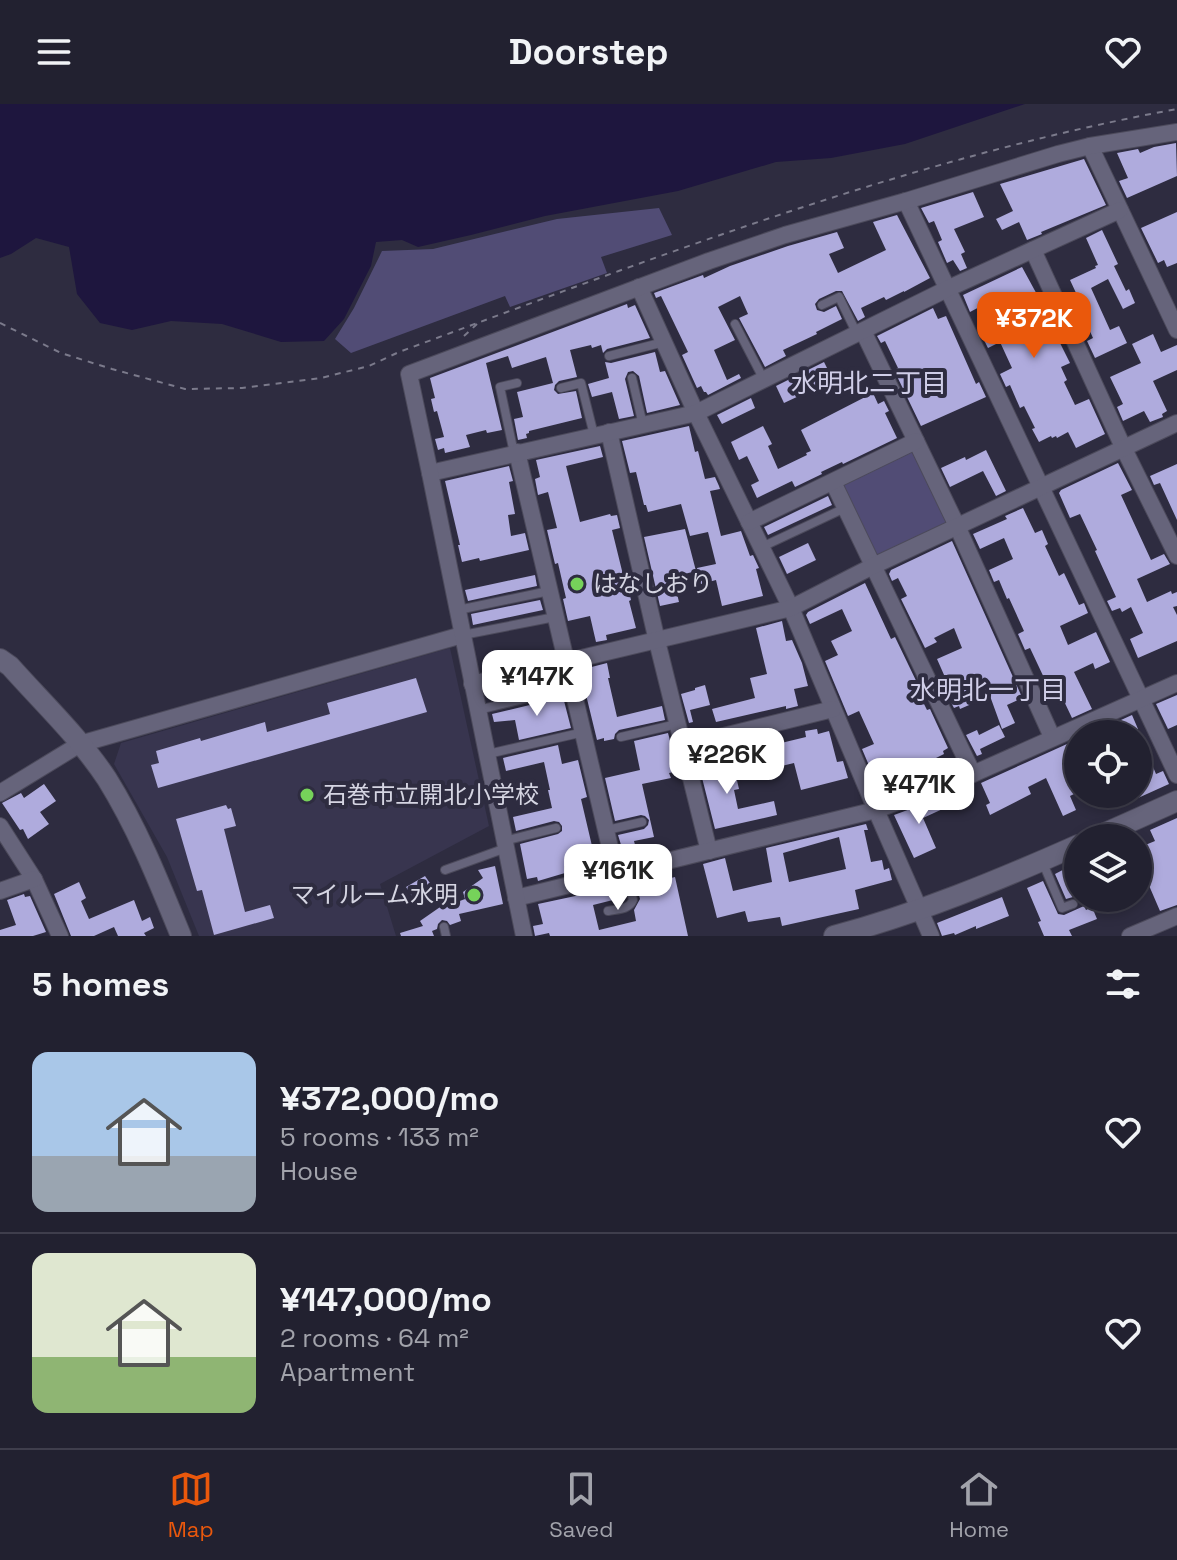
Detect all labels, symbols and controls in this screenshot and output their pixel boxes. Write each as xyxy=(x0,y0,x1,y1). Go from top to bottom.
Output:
text: Doorstep xyxy=(509,29,668,75)
icon: menu xyxy=(32,30,76,74)
icon: heart xyxy=(1101,30,1145,74)
pin: ¥372K xyxy=(978,292,1090,360)
text: ¥372K xyxy=(995,301,1073,335)
district label: 水明北二丁目 xyxy=(791,366,947,400)
place label: はなしおり xyxy=(593,568,713,599)
marker: はなしおり xyxy=(568,575,586,593)
pin: ¥147K xyxy=(481,650,593,718)
text: ¥147K xyxy=(500,659,574,693)
district label: 水明北一丁目 xyxy=(910,673,1066,707)
map controls xyxy=(1064,720,1152,912)
button: locate xyxy=(1064,720,1152,808)
pin: ¥226K xyxy=(671,728,783,796)
text: ¥226K xyxy=(687,737,767,771)
pin: ¥471K xyxy=(863,758,975,826)
text: ¥471K xyxy=(882,767,956,801)
place label: 石巻市立開北小学校 xyxy=(323,779,539,810)
marker: 石巻市立開北小学校 xyxy=(298,786,316,804)
button: layers xyxy=(1064,824,1152,912)
pin: ¥161K xyxy=(562,844,674,912)
text: ¥161K xyxy=(582,853,654,887)
place label: マイルーム水明 xyxy=(291,879,458,910)
marker: マイルーム水明 xyxy=(465,886,483,904)
icon: filters xyxy=(1101,962,1145,1006)
text: 5 homes xyxy=(32,963,169,1006)
text: ¥372,000/mo xyxy=(280,1077,499,1120)
icon: home xyxy=(96,1084,192,1180)
icon: heart xyxy=(1101,1110,1145,1154)
text: 5 rooms · 133 m² xyxy=(280,1120,479,1154)
text: House xyxy=(280,1154,358,1188)
text: ¥147,000/mo xyxy=(280,1278,492,1321)
icon: home xyxy=(96,1285,192,1381)
icon: heart xyxy=(1101,1311,1145,1355)
text: 2 rooms · 64 m² xyxy=(280,1321,469,1355)
text: Apartment xyxy=(280,1355,415,1389)
tab: Map xyxy=(168,1467,214,1543)
tab: Saved xyxy=(549,1467,614,1543)
tab: Home xyxy=(949,1467,1009,1543)

